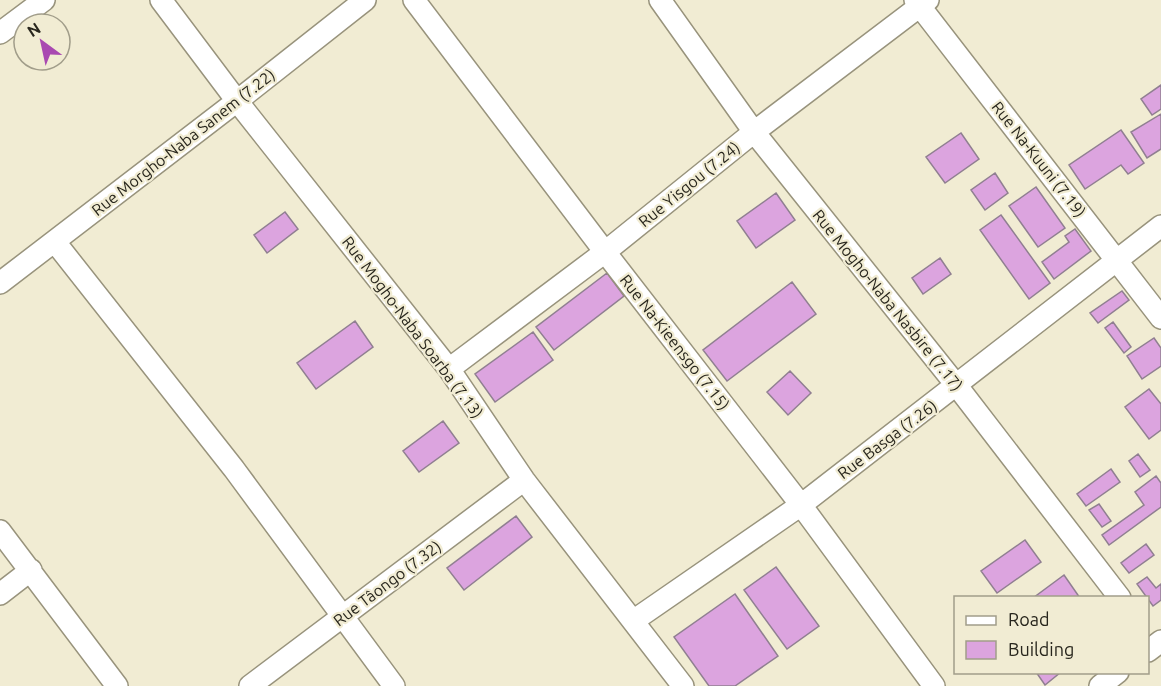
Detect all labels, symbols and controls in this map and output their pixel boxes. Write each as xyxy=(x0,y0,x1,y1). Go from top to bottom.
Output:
north arrow xyxy=(12,12,72,72)
text: N xyxy=(24,19,44,40)
street label: Rue Morgho-Naba Sanem (7.22) xyxy=(88,65,279,220)
street label: Rue Na-Kuuni (7.19) xyxy=(988,98,1090,221)
street label: Rue Yisgou (7.24) xyxy=(635,138,744,231)
street label: Rue Mogho-Naba Nasbire (7.17) xyxy=(809,206,967,395)
street label: Rue Mogho-Naba Soarba (7.13) xyxy=(338,233,487,422)
street label: Rue Na-Kieensgo (7.15) xyxy=(616,271,733,414)
street label: Rue Basga (7.26) xyxy=(834,396,941,483)
street label: Rue Tâongo (7.32) xyxy=(330,537,445,630)
legend xyxy=(954,596,1149,674)
text: Road xyxy=(1008,609,1050,629)
text: Building xyxy=(1008,639,1074,659)

